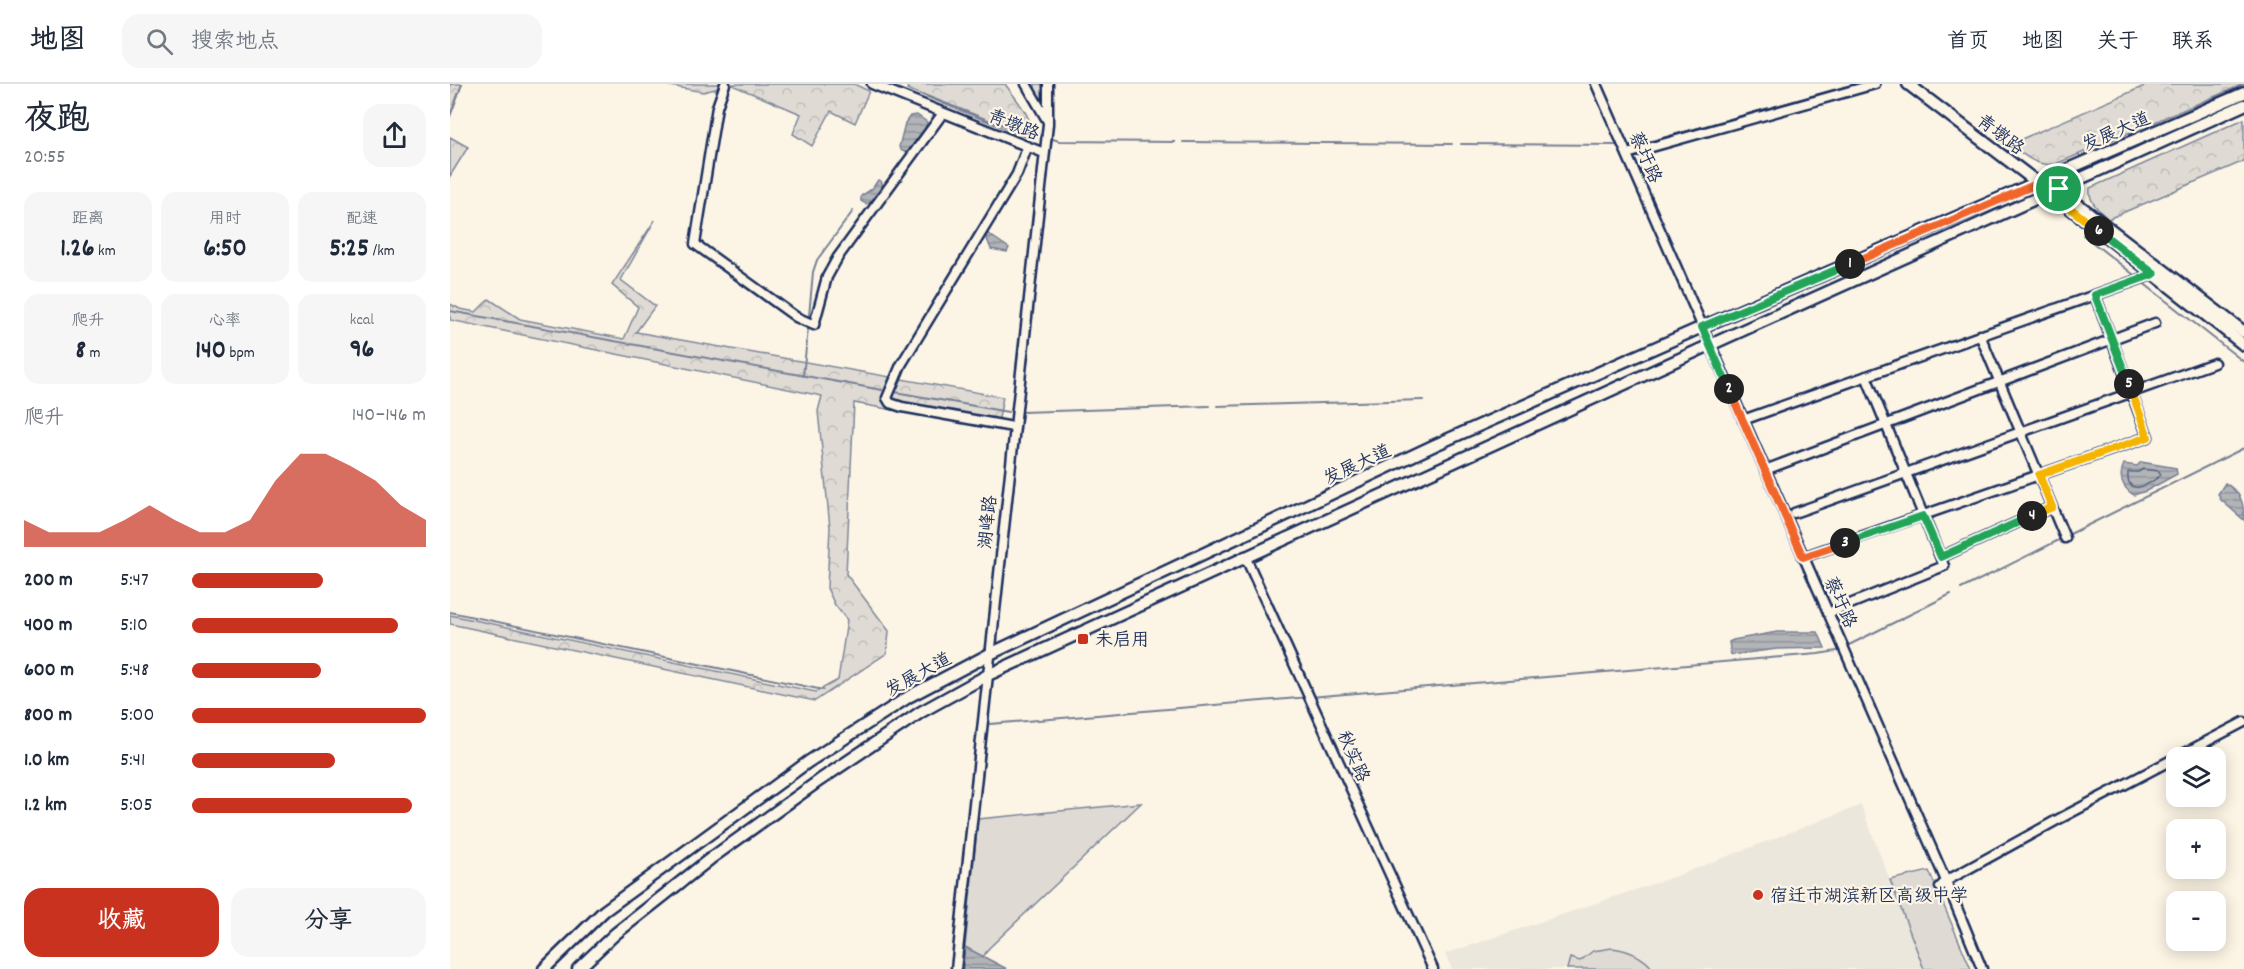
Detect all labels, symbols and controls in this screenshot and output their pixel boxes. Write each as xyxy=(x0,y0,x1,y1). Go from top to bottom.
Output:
search box xyxy=(122,14,542,68)
text: 地图 xyxy=(30,23,86,63)
icon: search xyxy=(143,25,176,58)
text: 搜索地点 xyxy=(191,27,279,58)
text: 首页 xyxy=(1947,28,1989,58)
text: 地图 xyxy=(2022,28,2064,58)
text: 关于 xyxy=(2097,28,2139,58)
text: 联系 xyxy=(2172,28,2214,58)
text: 夜跑 xyxy=(24,98,90,145)
button: share xyxy=(363,104,426,167)
street label: 青墩路 xyxy=(983,105,1043,148)
street label: 发展大道 xyxy=(2079,107,2155,159)
street label: 青墩路 xyxy=(1970,110,2029,162)
street label: 蔡圩路 xyxy=(1621,128,1666,188)
text: 20:55 xyxy=(24,144,65,172)
pin xyxy=(2033,163,2084,214)
icon: arrive xyxy=(2042,172,2075,205)
text: 距离 xyxy=(72,208,104,231)
text: 用时 xyxy=(209,208,241,231)
text: 配速 xyxy=(346,208,378,231)
pin: 6 xyxy=(2084,216,2114,246)
text: 6 xyxy=(2095,219,2103,242)
text: 1.26 xyxy=(60,231,94,268)
text: 6:50 xyxy=(203,231,247,268)
text: 5:25 xyxy=(329,231,369,268)
text: km xyxy=(94,240,116,263)
text: /km xyxy=(369,240,395,263)
pin: 1 xyxy=(1835,249,1865,279)
text: 1 xyxy=(1848,252,1852,275)
text: kcal xyxy=(350,309,374,332)
text: 爬升 xyxy=(72,310,104,333)
text: 心率 xyxy=(209,310,241,333)
text: 96 xyxy=(350,332,374,369)
text: 8 xyxy=(75,333,86,370)
text: 140 xyxy=(195,333,226,370)
text: m xyxy=(86,342,101,365)
text: bpm xyxy=(226,342,255,365)
pin: 5 xyxy=(2114,369,2144,399)
text: 5 xyxy=(2125,372,2133,395)
pin: 2 xyxy=(1714,374,1744,404)
text: 2 xyxy=(1726,377,1733,400)
text: 140–146 m xyxy=(352,402,426,430)
text: 爬升 xyxy=(24,405,64,433)
street label: 发展大道 xyxy=(1320,440,1396,493)
street label: 湖峰路 xyxy=(974,494,1005,550)
pin: 4 xyxy=(2017,501,2047,531)
text: 4 xyxy=(2029,504,2035,527)
pin: 3 xyxy=(1830,528,1860,558)
text: 3 xyxy=(1841,531,1849,554)
text: 200 m xyxy=(24,567,73,595)
text: 5:47 xyxy=(120,567,149,595)
street label: 蔡圩路 xyxy=(1816,573,1861,633)
text: 400 m xyxy=(24,612,72,640)
text: 5:10 xyxy=(120,612,148,640)
place label: 未启用 xyxy=(1095,629,1149,654)
marker: 未启用 xyxy=(1076,632,1090,646)
street label: 发展大道 xyxy=(882,648,957,705)
text: 600 m xyxy=(24,657,74,685)
text: 5:48 xyxy=(120,657,149,685)
text: 800 m xyxy=(24,702,72,730)
text: 5:00 xyxy=(120,702,154,730)
street label: 秋实路 xyxy=(1329,727,1374,787)
text: 1.0 km xyxy=(24,747,69,775)
text: 5:41 xyxy=(120,747,145,775)
map controls xyxy=(2166,747,2226,951)
button: layers xyxy=(2166,747,2226,807)
text: 1.2 km xyxy=(24,792,67,820)
text: 5:05 xyxy=(120,792,153,820)
button: + xyxy=(2166,819,2226,879)
place label: 宿迁市湖滨新区高级中学 xyxy=(1770,885,1968,910)
button: 收藏 xyxy=(24,888,219,957)
button: 分享 xyxy=(231,888,426,957)
marker: 宿迁市湖滨新区高级中学 xyxy=(1751,888,1765,902)
button: − xyxy=(2166,891,2226,951)

